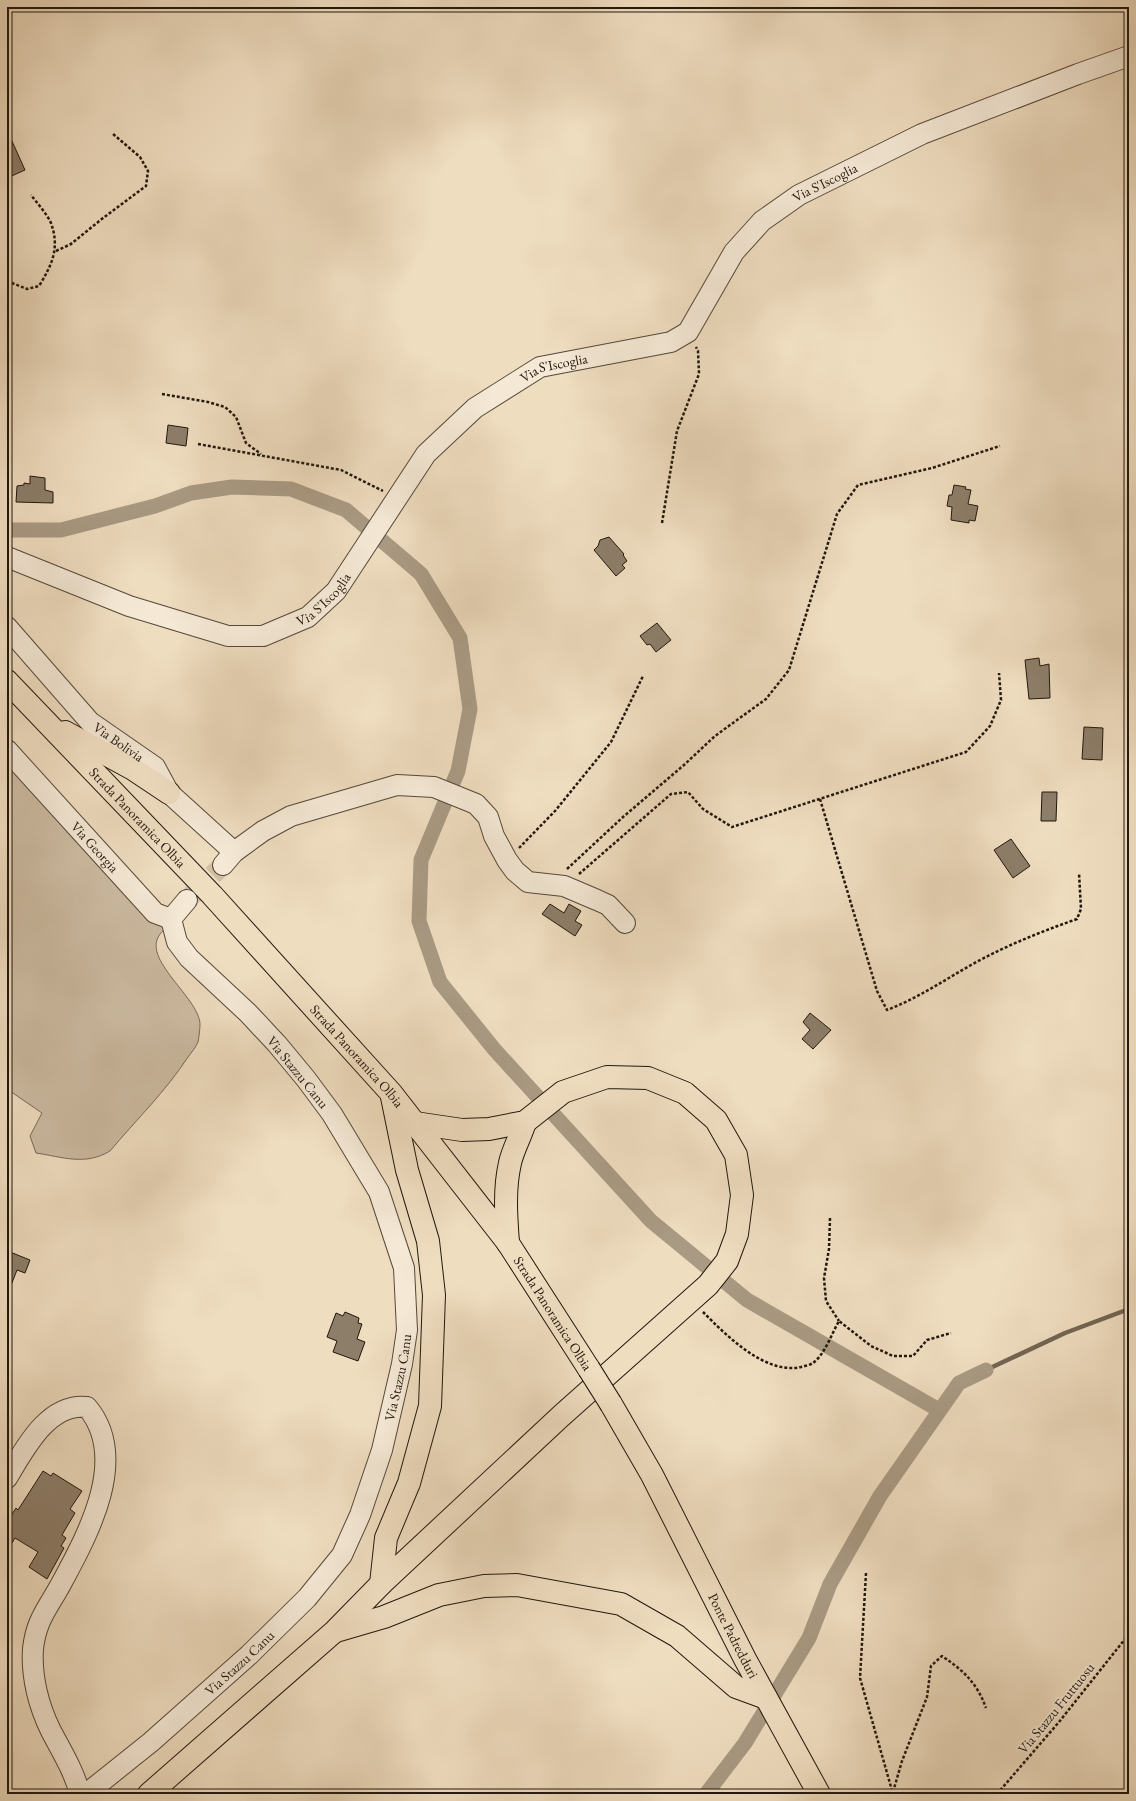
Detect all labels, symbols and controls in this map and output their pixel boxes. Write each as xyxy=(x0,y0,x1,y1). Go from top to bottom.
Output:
street label: Via S'Iscoglia xyxy=(788,158,861,206)
street label: Via S'Iscoglia xyxy=(516,349,590,386)
street label: Via S'Iscoglia xyxy=(293,569,355,630)
street label: Via Bolivia xyxy=(90,718,148,766)
street label: Strada Panoramica Olbia xyxy=(85,763,190,872)
street label: Via Georgia xyxy=(67,818,123,877)
street label: Strada Panoramica Olbia xyxy=(306,1001,408,1111)
street label: Via Stazzu Canu xyxy=(263,1032,333,1112)
street label: Strada Panoramica Olbia xyxy=(510,1253,597,1374)
street label: Via Stazzu Canu xyxy=(380,1332,415,1423)
street label: Ponte Padredduri xyxy=(704,1590,763,1682)
street label: Via Stazzu Canu xyxy=(201,1626,278,1699)
street label: Via Stazzu Fruttuosu xyxy=(1014,1658,1099,1757)

